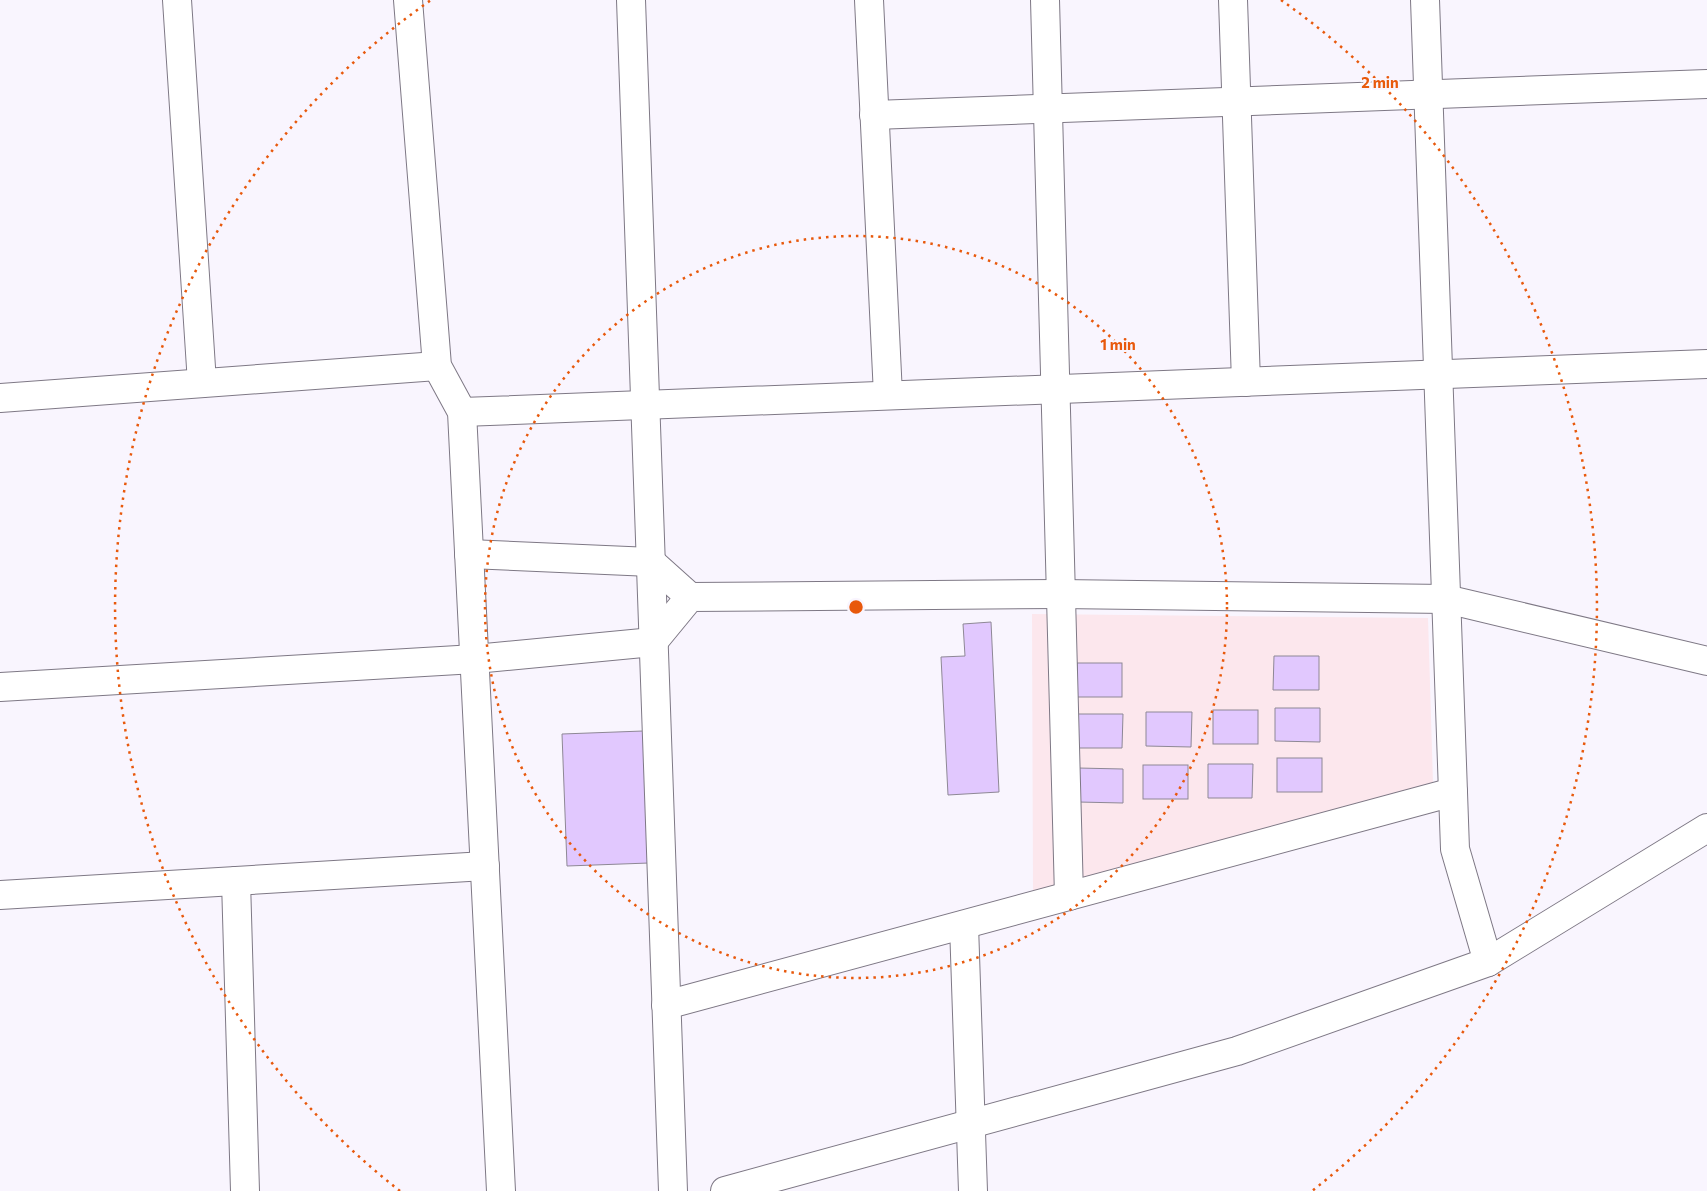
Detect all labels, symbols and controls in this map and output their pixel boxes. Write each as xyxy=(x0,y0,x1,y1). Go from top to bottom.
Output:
text: 2 min xyxy=(1361,73,1399,91)
text: 1 min xyxy=(1100,335,1136,353)
centre of rings xyxy=(847,598,865,616)

